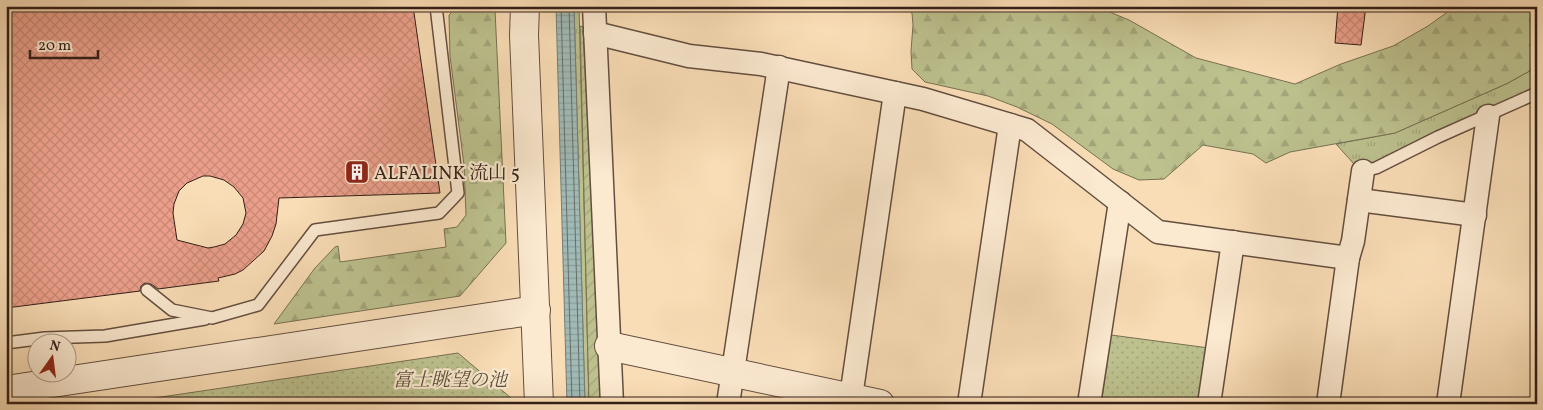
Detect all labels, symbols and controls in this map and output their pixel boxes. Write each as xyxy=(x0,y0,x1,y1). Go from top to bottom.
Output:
scale bar xyxy=(30,28,98,60)
text: 20 m xyxy=(38,36,71,57)
building icon: ALFALINK 流山 5 xyxy=(344,159,370,185)
place label: ALFALINK 流山 5 xyxy=(374,161,520,187)
north arrow xyxy=(28,332,78,382)
text: N xyxy=(48,336,62,357)
park label: 富士眺望の池 xyxy=(393,368,509,394)

